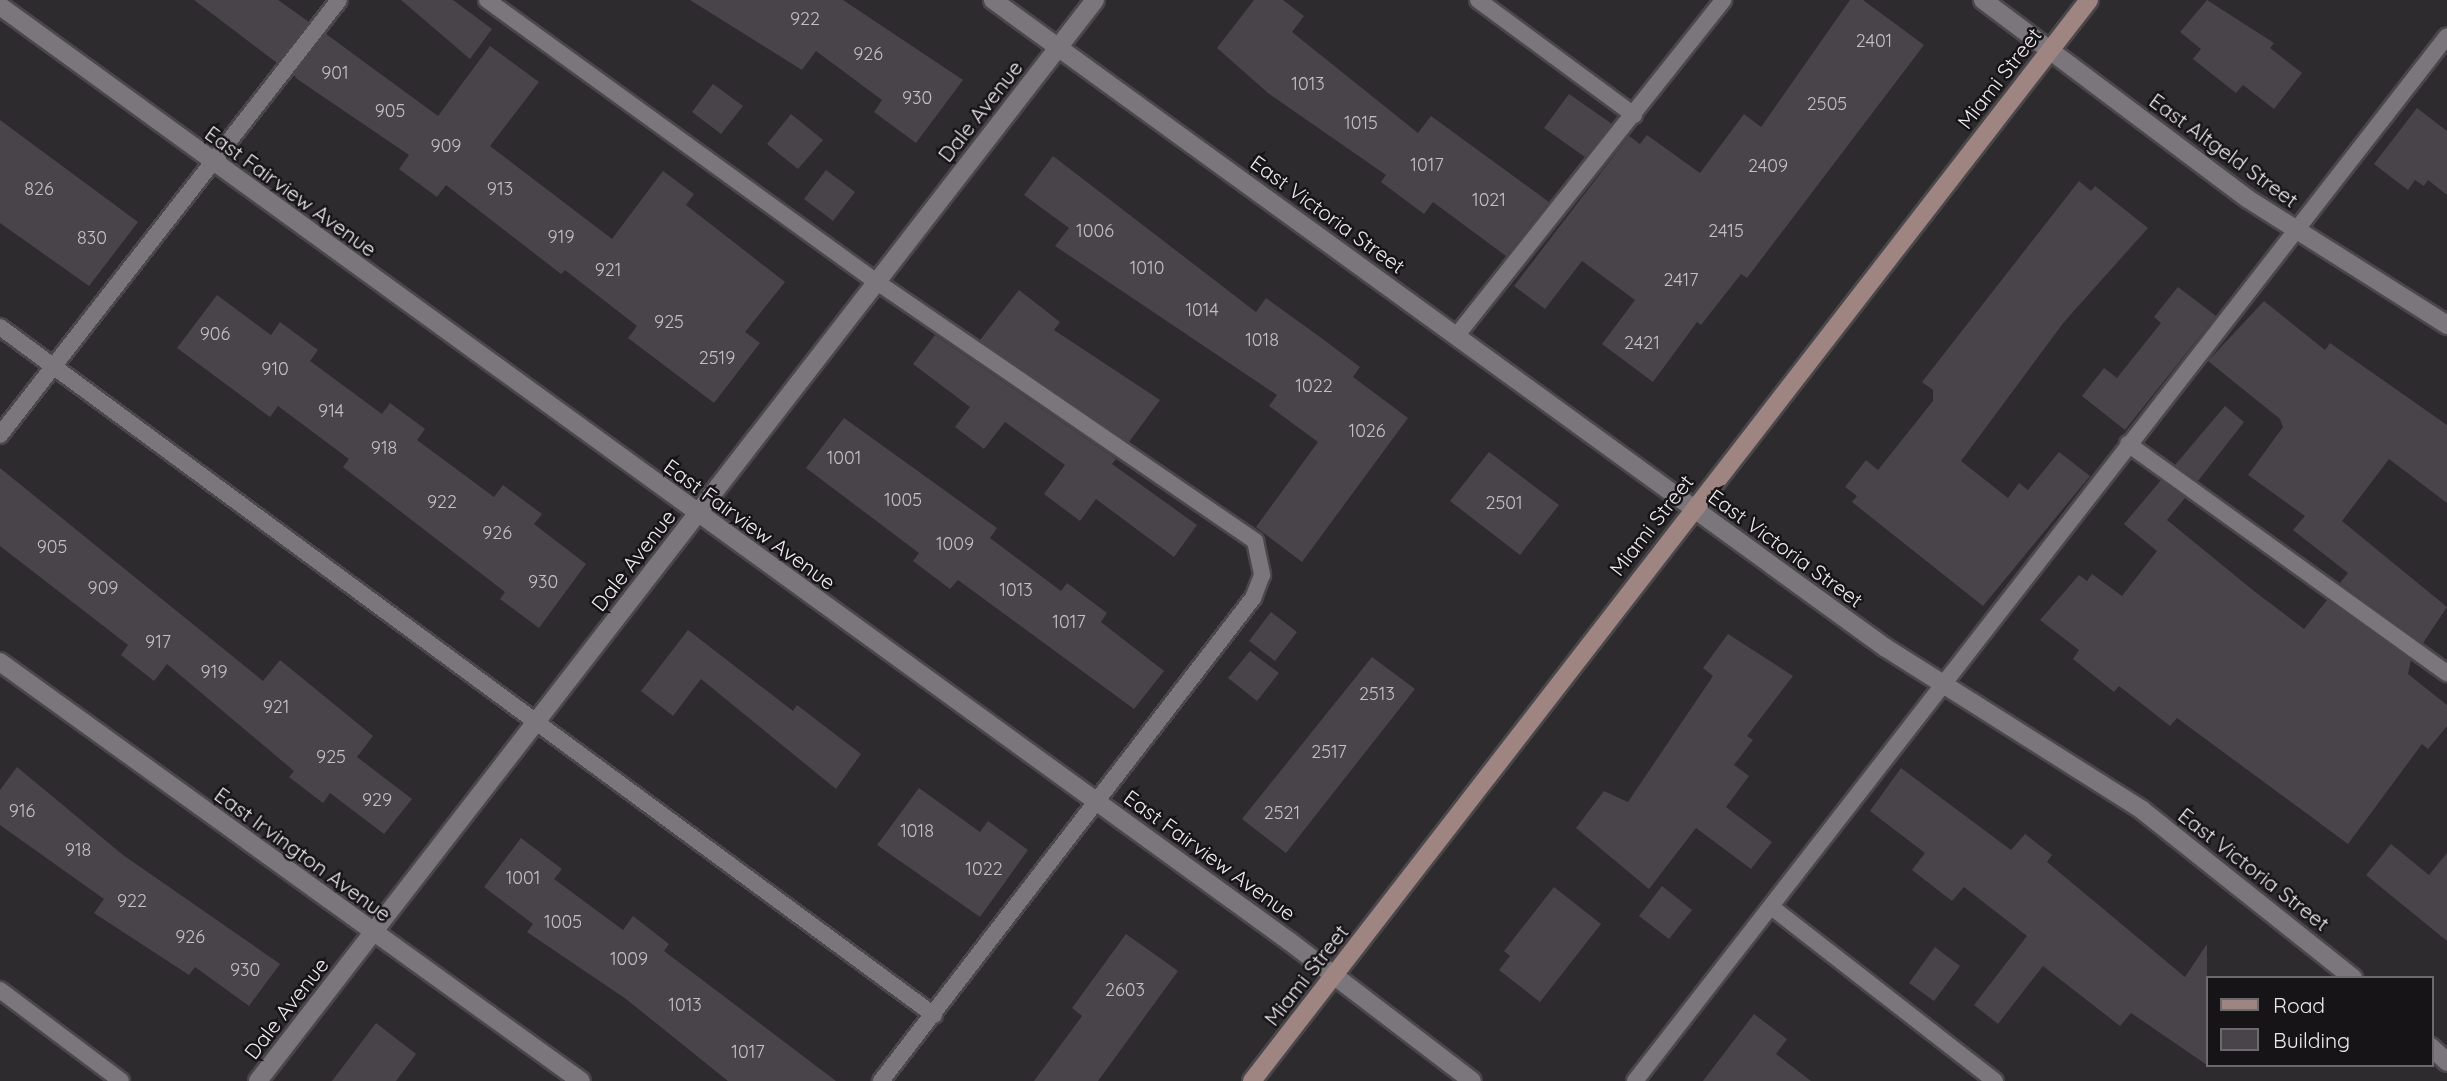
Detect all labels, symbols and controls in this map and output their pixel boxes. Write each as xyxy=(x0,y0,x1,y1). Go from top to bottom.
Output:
house number: 922 xyxy=(790,8,820,30)
street label: Miami Street xyxy=(1952,22,2046,134)
house number: 2401 xyxy=(1856,30,1892,52)
house number: 926 xyxy=(853,43,883,65)
street label: Dale Avenue xyxy=(933,55,1027,167)
house number: 901 xyxy=(321,62,349,84)
house number: 1013 xyxy=(1291,73,1325,95)
house number: 930 xyxy=(902,87,932,109)
street label: East Altgeld Street xyxy=(2145,88,2303,212)
house number: 2505 xyxy=(1807,93,1847,115)
house number: 905 xyxy=(375,100,405,122)
house number: 1015 xyxy=(1344,112,1378,134)
street label: East Fairview Avenue xyxy=(200,120,382,262)
house number: 909 xyxy=(431,135,461,157)
street label: East Victoria Street xyxy=(1246,149,1410,279)
house number: 1017 xyxy=(1410,154,1444,176)
house number: 2409 xyxy=(1748,155,1788,177)
house number: 826 xyxy=(24,178,54,200)
house number: 913 xyxy=(487,178,513,200)
house number: 1021 xyxy=(1472,189,1506,211)
house number: 1006 xyxy=(1076,220,1114,242)
house number: 2415 xyxy=(1708,220,1744,242)
house number: 919 xyxy=(548,226,574,248)
house number: 830 xyxy=(77,227,107,249)
house number: 1010 xyxy=(1130,257,1164,279)
house number: 921 xyxy=(595,259,621,281)
house number: 2417 xyxy=(1664,269,1698,291)
house number: 1014 xyxy=(1185,299,1219,321)
house number: 925 xyxy=(654,311,684,333)
house number: 906 xyxy=(200,323,230,345)
house number: 1018 xyxy=(1245,329,1279,351)
house number: 2421 xyxy=(1624,332,1660,354)
house number: 2519 xyxy=(699,347,735,369)
house number: 910 xyxy=(261,358,289,380)
house number: 1022 xyxy=(1295,375,1333,397)
house number: 914 xyxy=(318,400,344,422)
house number: 1026 xyxy=(1348,420,1386,442)
house number: 918 xyxy=(371,437,397,459)
house number: 1001 xyxy=(827,447,861,469)
street label: East Fairview Avenue xyxy=(659,453,841,595)
street label: Miami Street xyxy=(1604,469,1698,581)
street label: East Victoria Street xyxy=(1704,483,1868,613)
house number: 1005 xyxy=(884,489,922,511)
house number: 922 xyxy=(427,491,457,513)
house number: 2501 xyxy=(1485,492,1523,514)
street label: Dale Avenue xyxy=(586,504,680,616)
house number: 926 xyxy=(482,522,512,544)
house number: 1009 xyxy=(936,533,974,555)
house number: 905 xyxy=(37,536,67,558)
house number: 930 xyxy=(528,571,558,593)
house number: 909 xyxy=(88,577,118,599)
house number: 1013 xyxy=(999,579,1033,601)
house number: 1017 xyxy=(1052,611,1086,633)
house number: 917 xyxy=(145,631,171,653)
house number: 919 xyxy=(201,661,227,683)
house number: 2513 xyxy=(1359,683,1395,705)
house number: 921 xyxy=(263,696,289,718)
house number: 2517 xyxy=(1311,741,1347,763)
house number: 925 xyxy=(316,746,346,768)
street label: East Irvington Avenue xyxy=(210,782,396,926)
street label: East Fairview Avenue xyxy=(1119,784,1301,926)
house number: 929 xyxy=(362,789,392,811)
house number: 916 xyxy=(9,800,35,822)
house number: 2521 xyxy=(1264,802,1300,824)
street label: East Victoria Street xyxy=(2173,802,2335,936)
house number: 1018 xyxy=(900,820,934,842)
house number: 918 xyxy=(65,839,91,861)
house number: 1022 xyxy=(965,858,1003,880)
house number: 1001 xyxy=(506,867,540,889)
house number: 922 xyxy=(117,890,147,912)
house number: 1005 xyxy=(544,911,582,933)
street label: Miami Street xyxy=(1259,919,1353,1031)
house number: 926 xyxy=(175,926,205,948)
house number: 1009 xyxy=(610,948,648,970)
street label: Dale Avenue xyxy=(239,952,333,1064)
house number: 930 xyxy=(230,959,260,981)
legend xyxy=(2206,976,2433,1067)
house number: 2603 xyxy=(1105,979,1145,1001)
text: Road xyxy=(2273,992,2325,1018)
house number: 1013 xyxy=(668,994,702,1016)
text: Building xyxy=(2273,1027,2350,1053)
house number: 1017 xyxy=(731,1041,765,1063)

